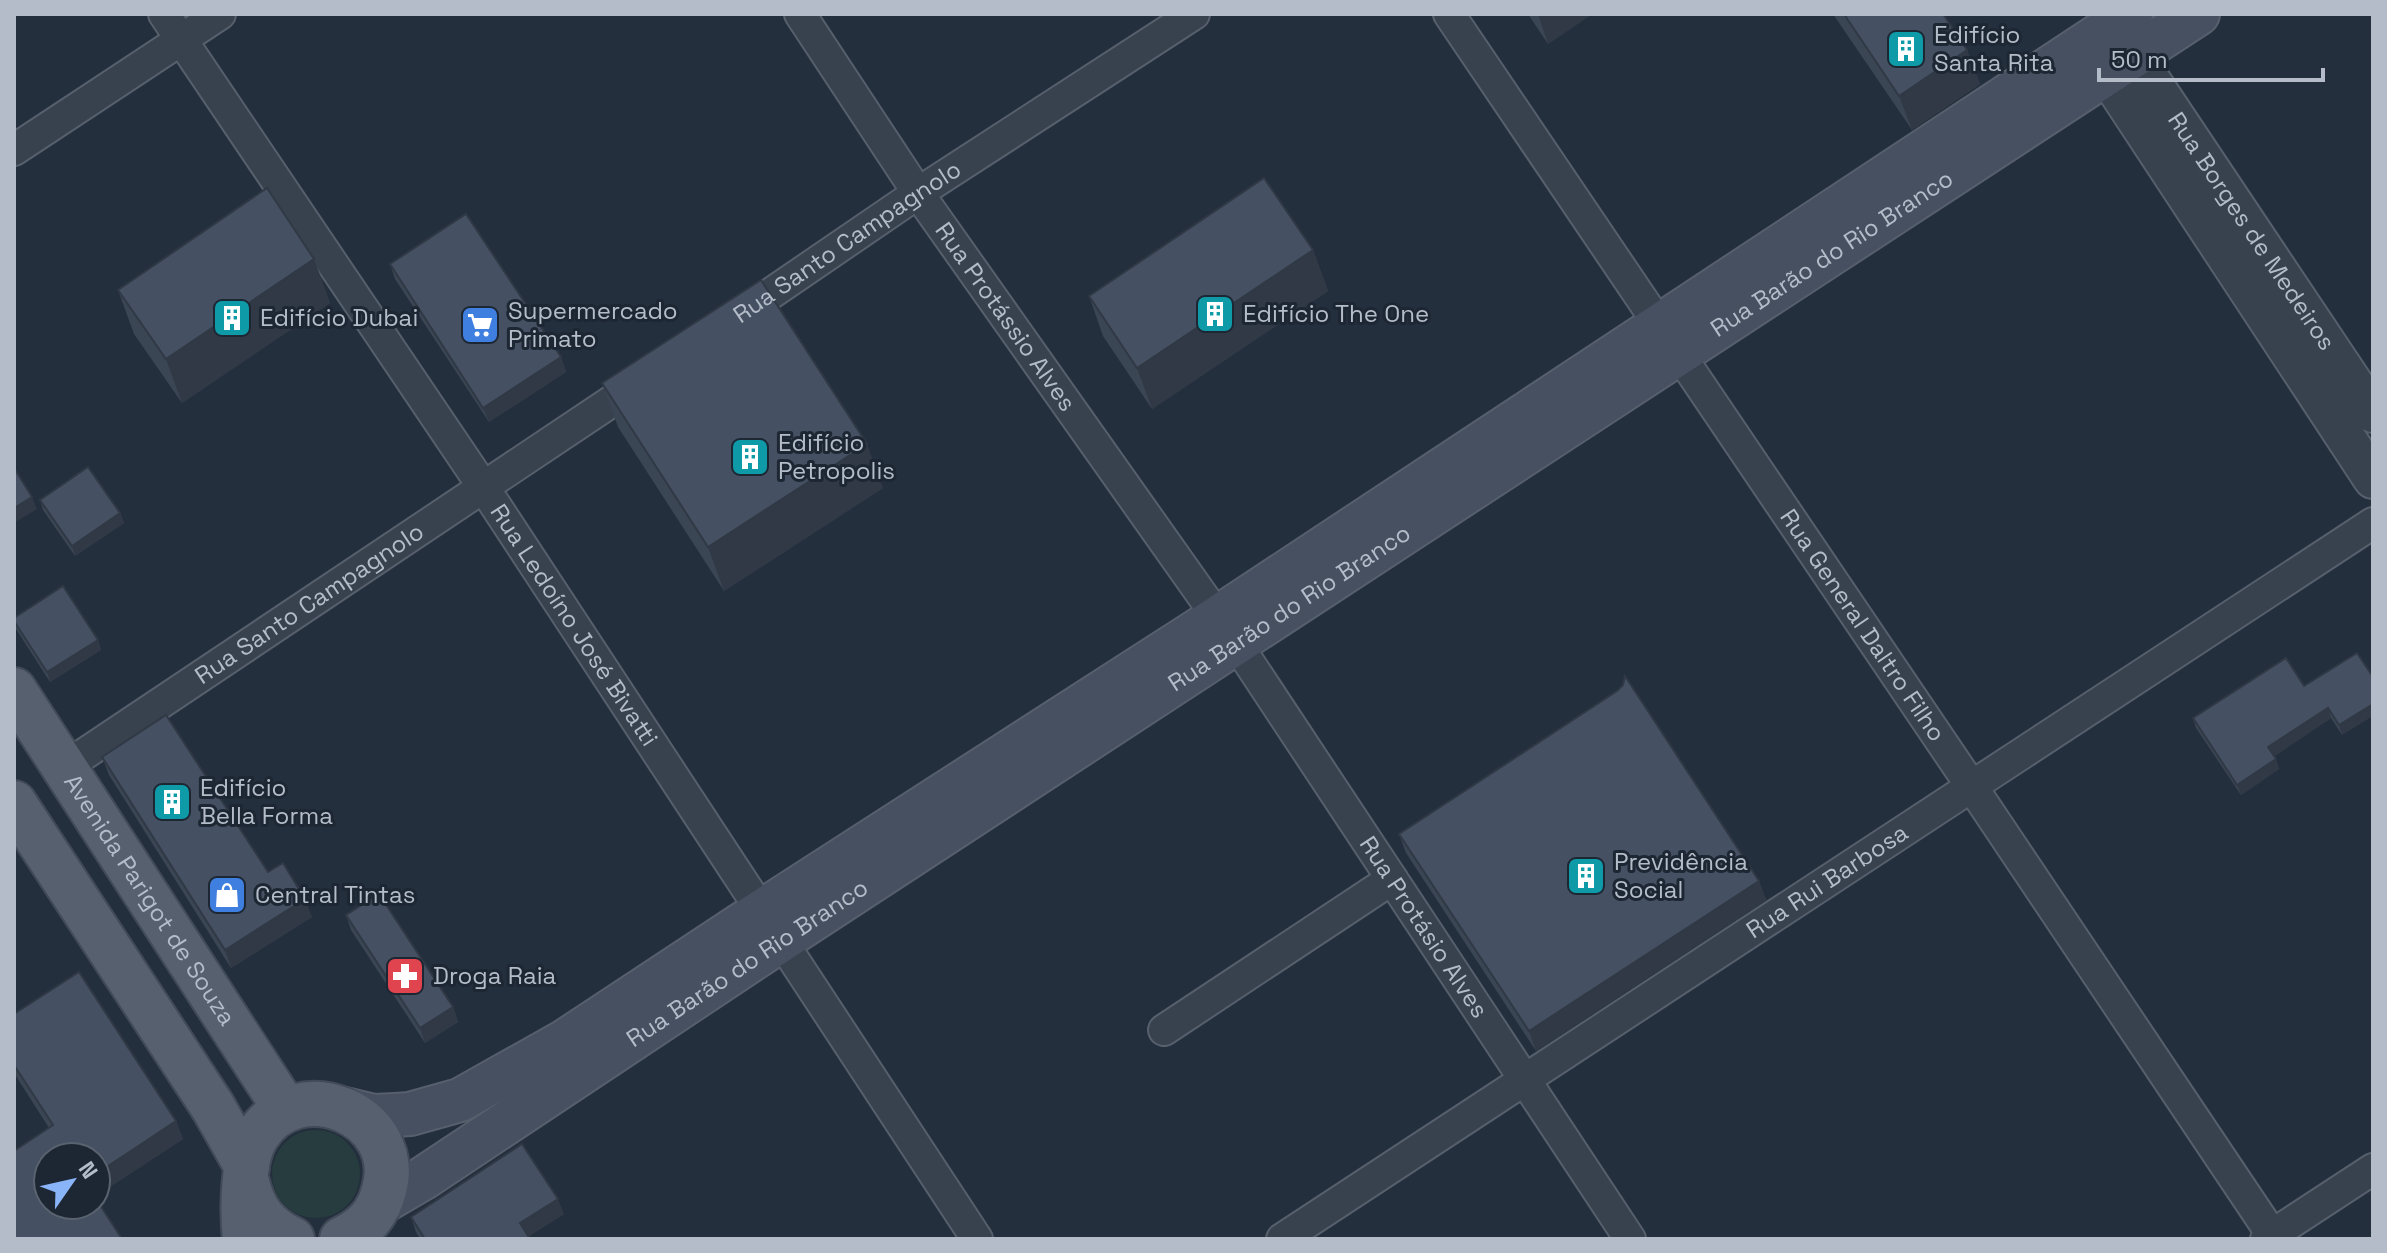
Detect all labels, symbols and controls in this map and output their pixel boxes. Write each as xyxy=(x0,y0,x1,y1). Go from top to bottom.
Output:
place label: Edifício Santa Rita xyxy=(1934,19,2054,78)
building icon: Edifício Santa Rita xyxy=(1885,28,1927,70)
scale bar xyxy=(2099,32,2323,82)
text: 50 m xyxy=(2111,44,2168,75)
street label: Rua Borges de Medeiros xyxy=(2161,106,2343,356)
street label: Rua Santo Campagnolo xyxy=(727,153,967,330)
street label: Rua Barão do Rio Branco xyxy=(1704,162,1959,344)
street label: Rua Protássio Alves xyxy=(929,216,1083,417)
building icon: Edifício The One xyxy=(1194,293,1236,335)
place label: Supermercado Primato xyxy=(508,295,678,354)
building icon: Edifício Dubai xyxy=(211,297,253,339)
place label: Edifício The One xyxy=(1243,298,1429,329)
place label: Edifício Dubai xyxy=(260,302,418,333)
supermarket icon: Supermercado Primato xyxy=(459,304,501,346)
place label: Edifício Petropolis xyxy=(778,427,895,486)
building icon: Edifício Petropolis xyxy=(729,436,771,478)
street label: Rua Ledoíno José Bivatti xyxy=(484,498,665,752)
street label: Rua General Daltro Filho xyxy=(1773,503,1953,747)
street label: Rua Santo Campagnolo xyxy=(189,515,429,691)
street label: Rua Barão do Rio Branco xyxy=(1162,517,1416,698)
street label: Avenida Parigot de Souza xyxy=(57,768,243,1031)
place label: Edifício Bella Forma xyxy=(200,772,333,831)
building icon: Edifício Bella Forma xyxy=(151,781,193,823)
street label: Rua Rui Barbosa xyxy=(1740,816,1914,945)
street label: Rua Protásio Alves xyxy=(1353,830,1496,1024)
place label: Previdência Social xyxy=(1614,846,1748,905)
building icon: Previdência Social xyxy=(1565,855,1607,897)
street label: Rua Barão do Rio Branco xyxy=(620,872,874,1054)
shop icon: Central Tintas xyxy=(206,874,248,916)
place label: Central Tintas xyxy=(255,879,415,910)
pharmacy icon: Droga Raia xyxy=(384,955,426,997)
place label: Droga Raia xyxy=(433,960,557,991)
north arrow xyxy=(32,1141,112,1221)
text: N xyxy=(73,1156,104,1184)

